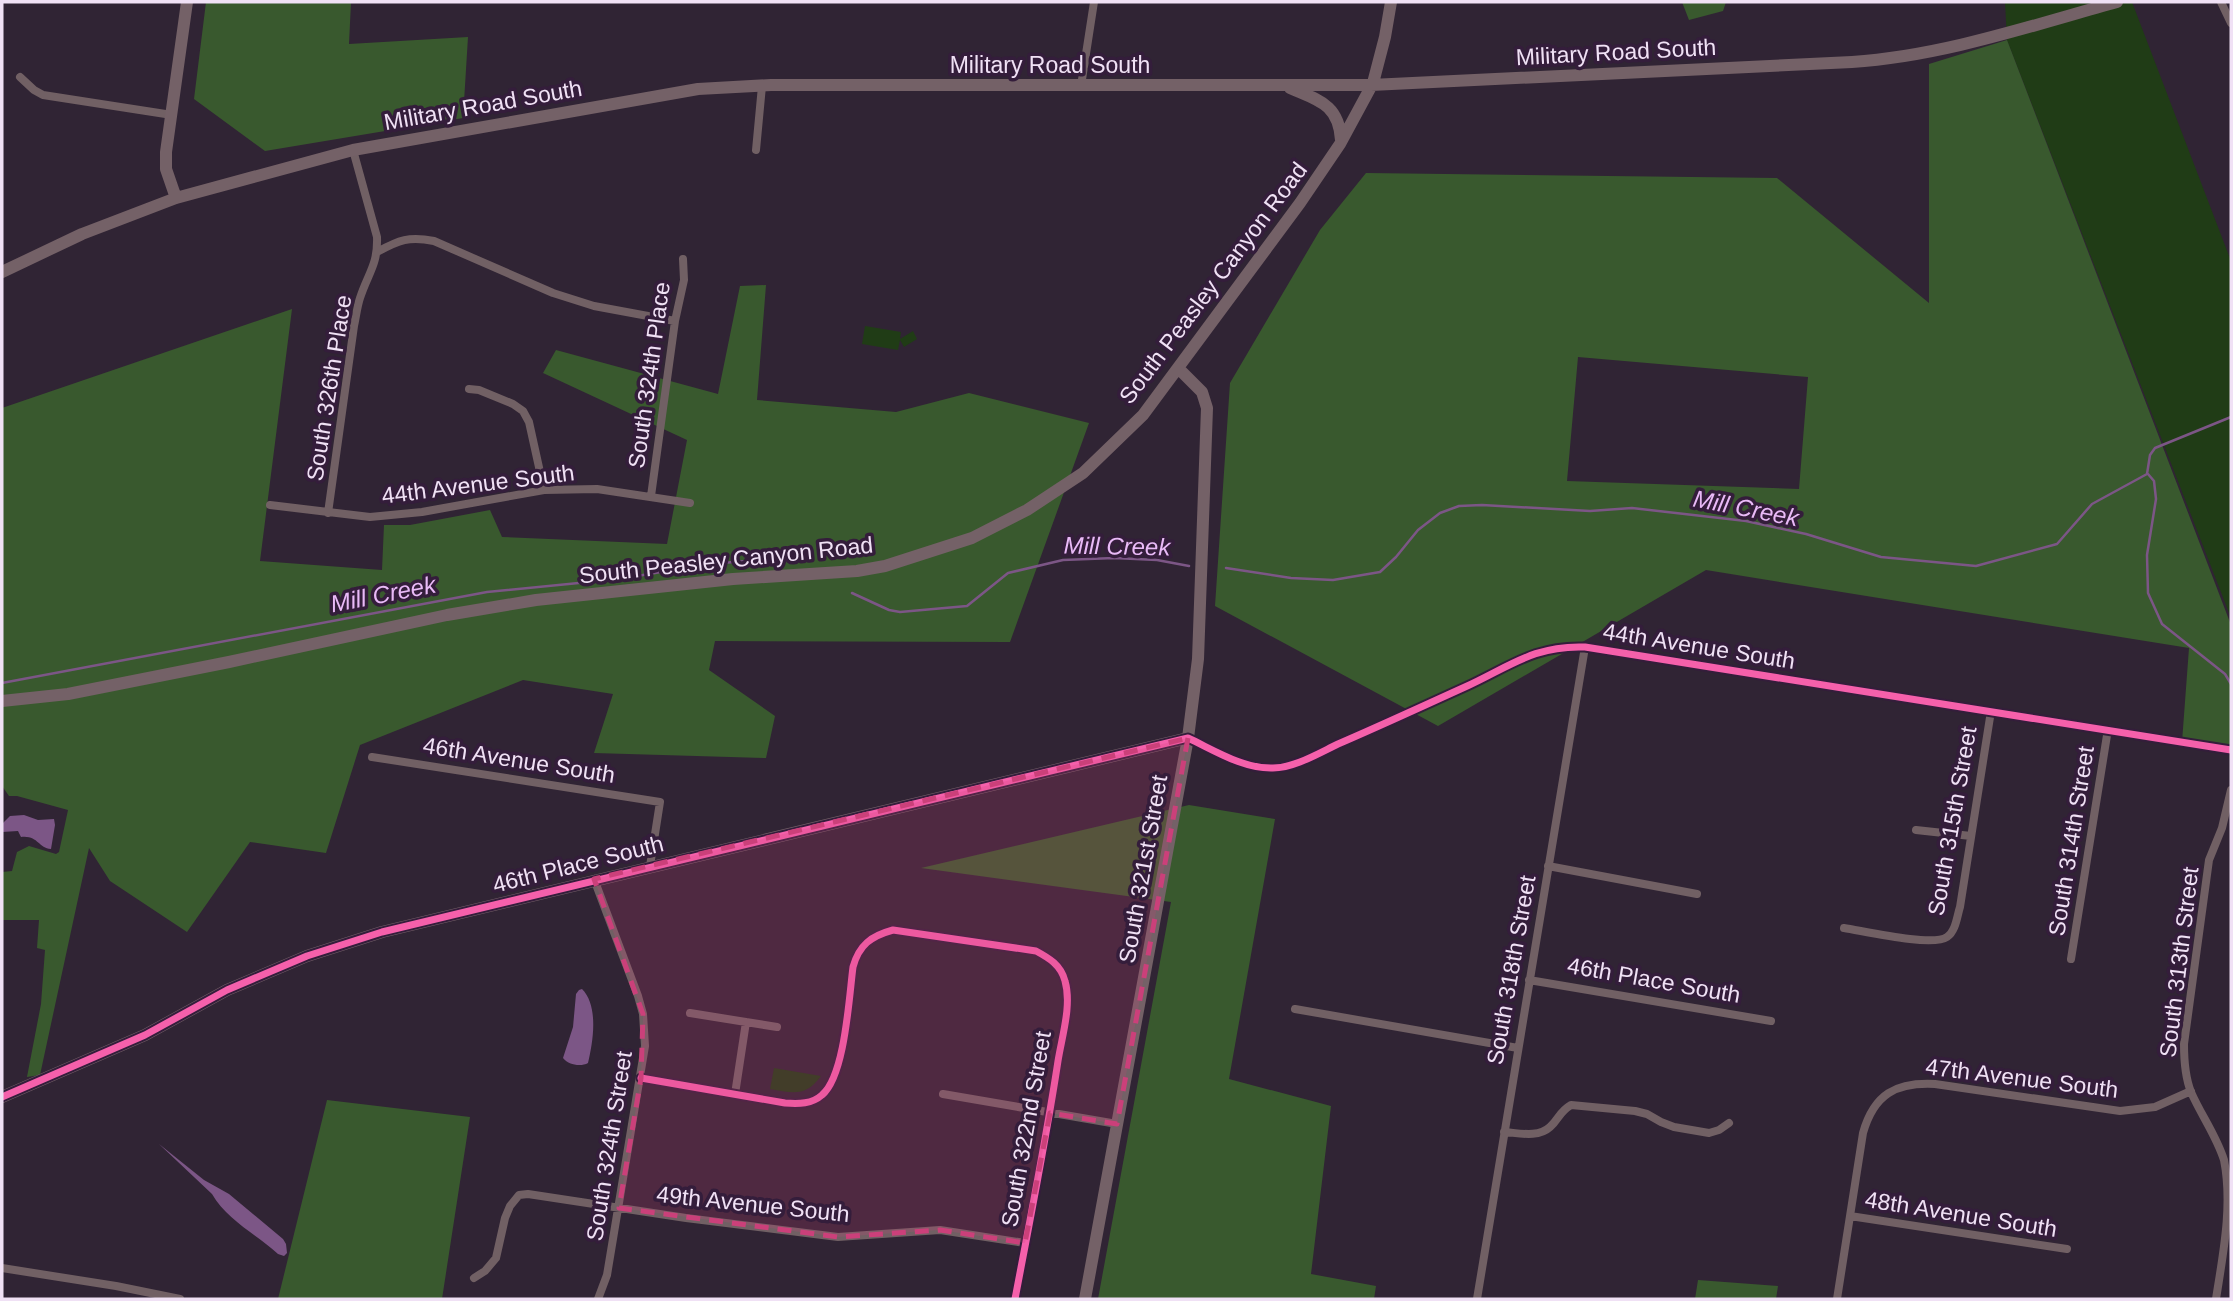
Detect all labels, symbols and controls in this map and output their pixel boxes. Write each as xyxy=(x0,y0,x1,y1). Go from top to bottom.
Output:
street label: Military Road South xyxy=(1515,34,1717,70)
street label: Military Road South xyxy=(950,52,1150,78)
street label: Military Road South xyxy=(382,75,584,135)
street label: South Peasley Canyon Road xyxy=(1114,157,1312,409)
street label: South 324th Place xyxy=(623,280,675,470)
street label: South 326th Place xyxy=(301,293,357,483)
street label: 44th Avenue South xyxy=(380,459,576,509)
water label: Mill Creek xyxy=(1691,485,1803,532)
street label: South Peasley Canyon Road xyxy=(578,532,874,588)
water label: Mill Creek xyxy=(1063,532,1173,560)
water label: Mill Creek xyxy=(328,570,440,617)
street label: 44th Avenue South xyxy=(1601,618,1797,674)
street label: South 315th Street xyxy=(1923,724,1982,918)
street label: 46th Avenue South xyxy=(421,732,617,788)
street label: South 314th Street xyxy=(2043,744,2099,938)
street label: South 321st Street xyxy=(1114,772,1172,965)
street label: 46th Place South xyxy=(490,830,666,898)
street label: South 313th Street xyxy=(2154,865,2204,1059)
street label: South 318th Street xyxy=(1482,873,1541,1067)
street label: 46th Place South xyxy=(1565,952,1743,1008)
street label: South 322nd Street xyxy=(996,1029,1056,1229)
street label: South 324th Street xyxy=(581,1049,637,1243)
street label: 47th Avenue South xyxy=(1924,1053,2120,1103)
street label: 49th Avenue South xyxy=(655,1181,851,1227)
street label: 48th Avenue South xyxy=(1863,1186,2059,1242)

